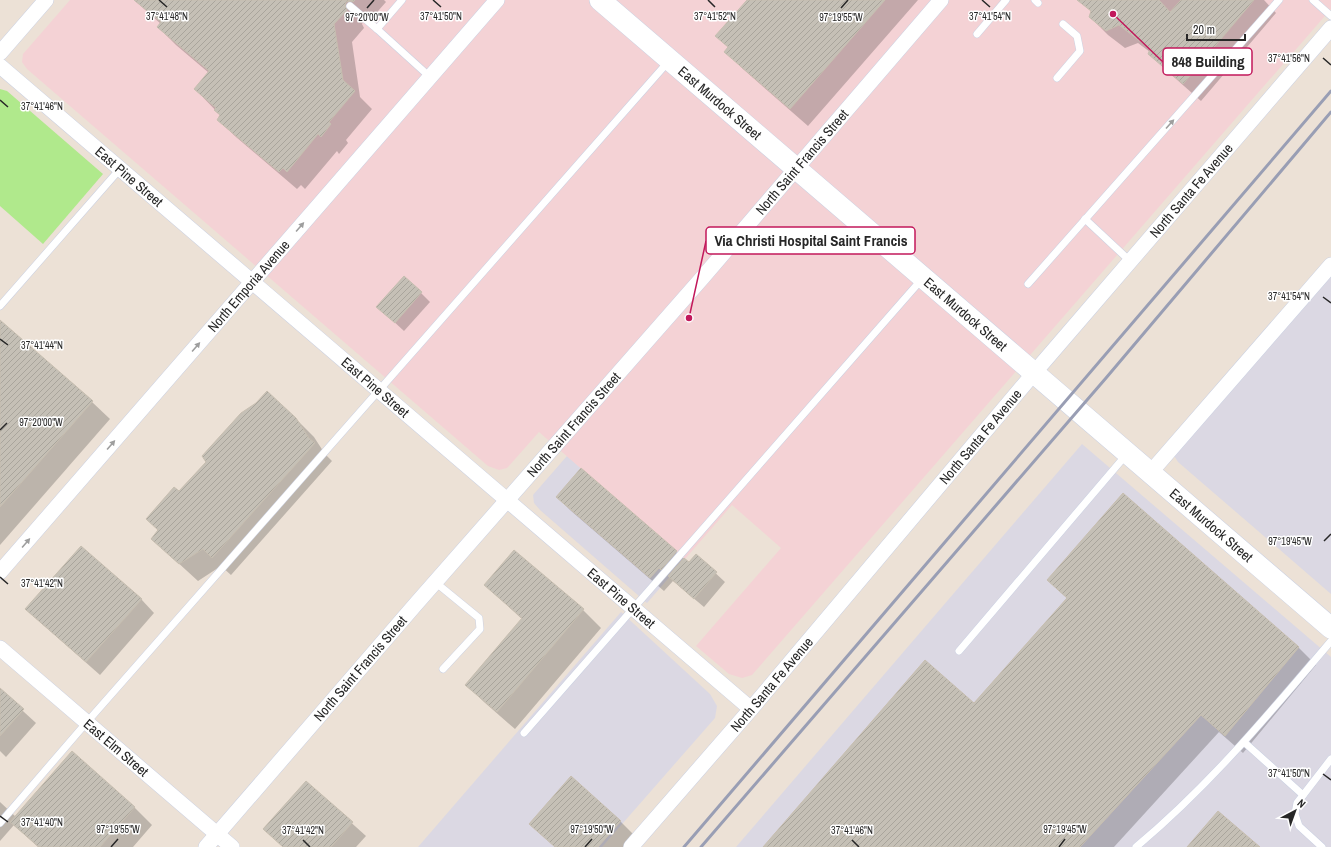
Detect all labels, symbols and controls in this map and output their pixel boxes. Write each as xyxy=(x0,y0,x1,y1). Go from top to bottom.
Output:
text: 37°41'48"N xyxy=(146,10,188,23)
text: 37°41'50"N xyxy=(420,10,462,23)
text: 37°41'52"N xyxy=(694,10,736,23)
text: 37°41'54"N xyxy=(969,10,1011,23)
text: 97°20'00"W xyxy=(345,11,389,24)
text: 97°19'55"W xyxy=(819,11,863,24)
scale bar xyxy=(1187,16,1245,42)
text: 20 m xyxy=(1193,22,1215,38)
callout: 848 Building xyxy=(1163,48,1252,75)
text: 848 Building xyxy=(1171,51,1245,72)
text: 37°41'56"N xyxy=(1268,52,1310,65)
street label: East Murdock Street xyxy=(674,62,765,144)
text: 37°41'46"N xyxy=(21,100,63,113)
street label: North Saint Francis Street xyxy=(752,105,852,218)
one-way arrow xyxy=(1165,119,1174,129)
street label: North Santa Fe Avenue xyxy=(1146,140,1237,241)
street label: East Pine Street xyxy=(91,142,167,211)
one-way arrow xyxy=(296,222,305,233)
callout: Via Christi Hospital Saint Francis xyxy=(706,227,915,254)
text: Via Christi Hospital Saint Francis xyxy=(714,230,908,251)
street label: North Emporia Avenue xyxy=(204,236,293,336)
street label: East Murdock Street xyxy=(920,273,1011,355)
text: 37°41'54"N xyxy=(1268,290,1310,303)
text: 37°41'44"N xyxy=(21,339,63,352)
one-way arrow xyxy=(192,341,201,352)
street label: East Pine Street xyxy=(338,353,413,421)
street label: North Saint Francis Street xyxy=(523,368,624,481)
street label: North Santa Fe Avenue xyxy=(935,385,1026,488)
text: 97°20'00"W xyxy=(19,416,63,429)
one-way arrow xyxy=(106,440,115,449)
street label: East Murdock Street xyxy=(1166,484,1257,566)
text: 97°19'45"W xyxy=(1268,535,1312,548)
one-way arrow xyxy=(21,537,30,548)
street label: East Pine Street xyxy=(584,564,659,632)
text: 37°41'42"N xyxy=(21,577,63,590)
street label: North Saint Francis Street xyxy=(310,612,411,725)
street label: North Santa Fe Avenue xyxy=(726,633,817,735)
street label: East Elm Street xyxy=(80,715,152,780)
text: 37°41'50"N xyxy=(1268,767,1310,780)
north arrow xyxy=(1275,791,1315,831)
text: N xyxy=(1295,796,1309,811)
text: 37°41'40"N xyxy=(21,816,63,829)
text: 97°19'55"W xyxy=(96,823,140,836)
text: 97°19'50"W xyxy=(570,823,614,836)
text: 97°19'45"W xyxy=(1043,823,1087,836)
text: 37°41'42"N xyxy=(282,824,324,837)
text: 37°41'46"N xyxy=(831,824,873,837)

